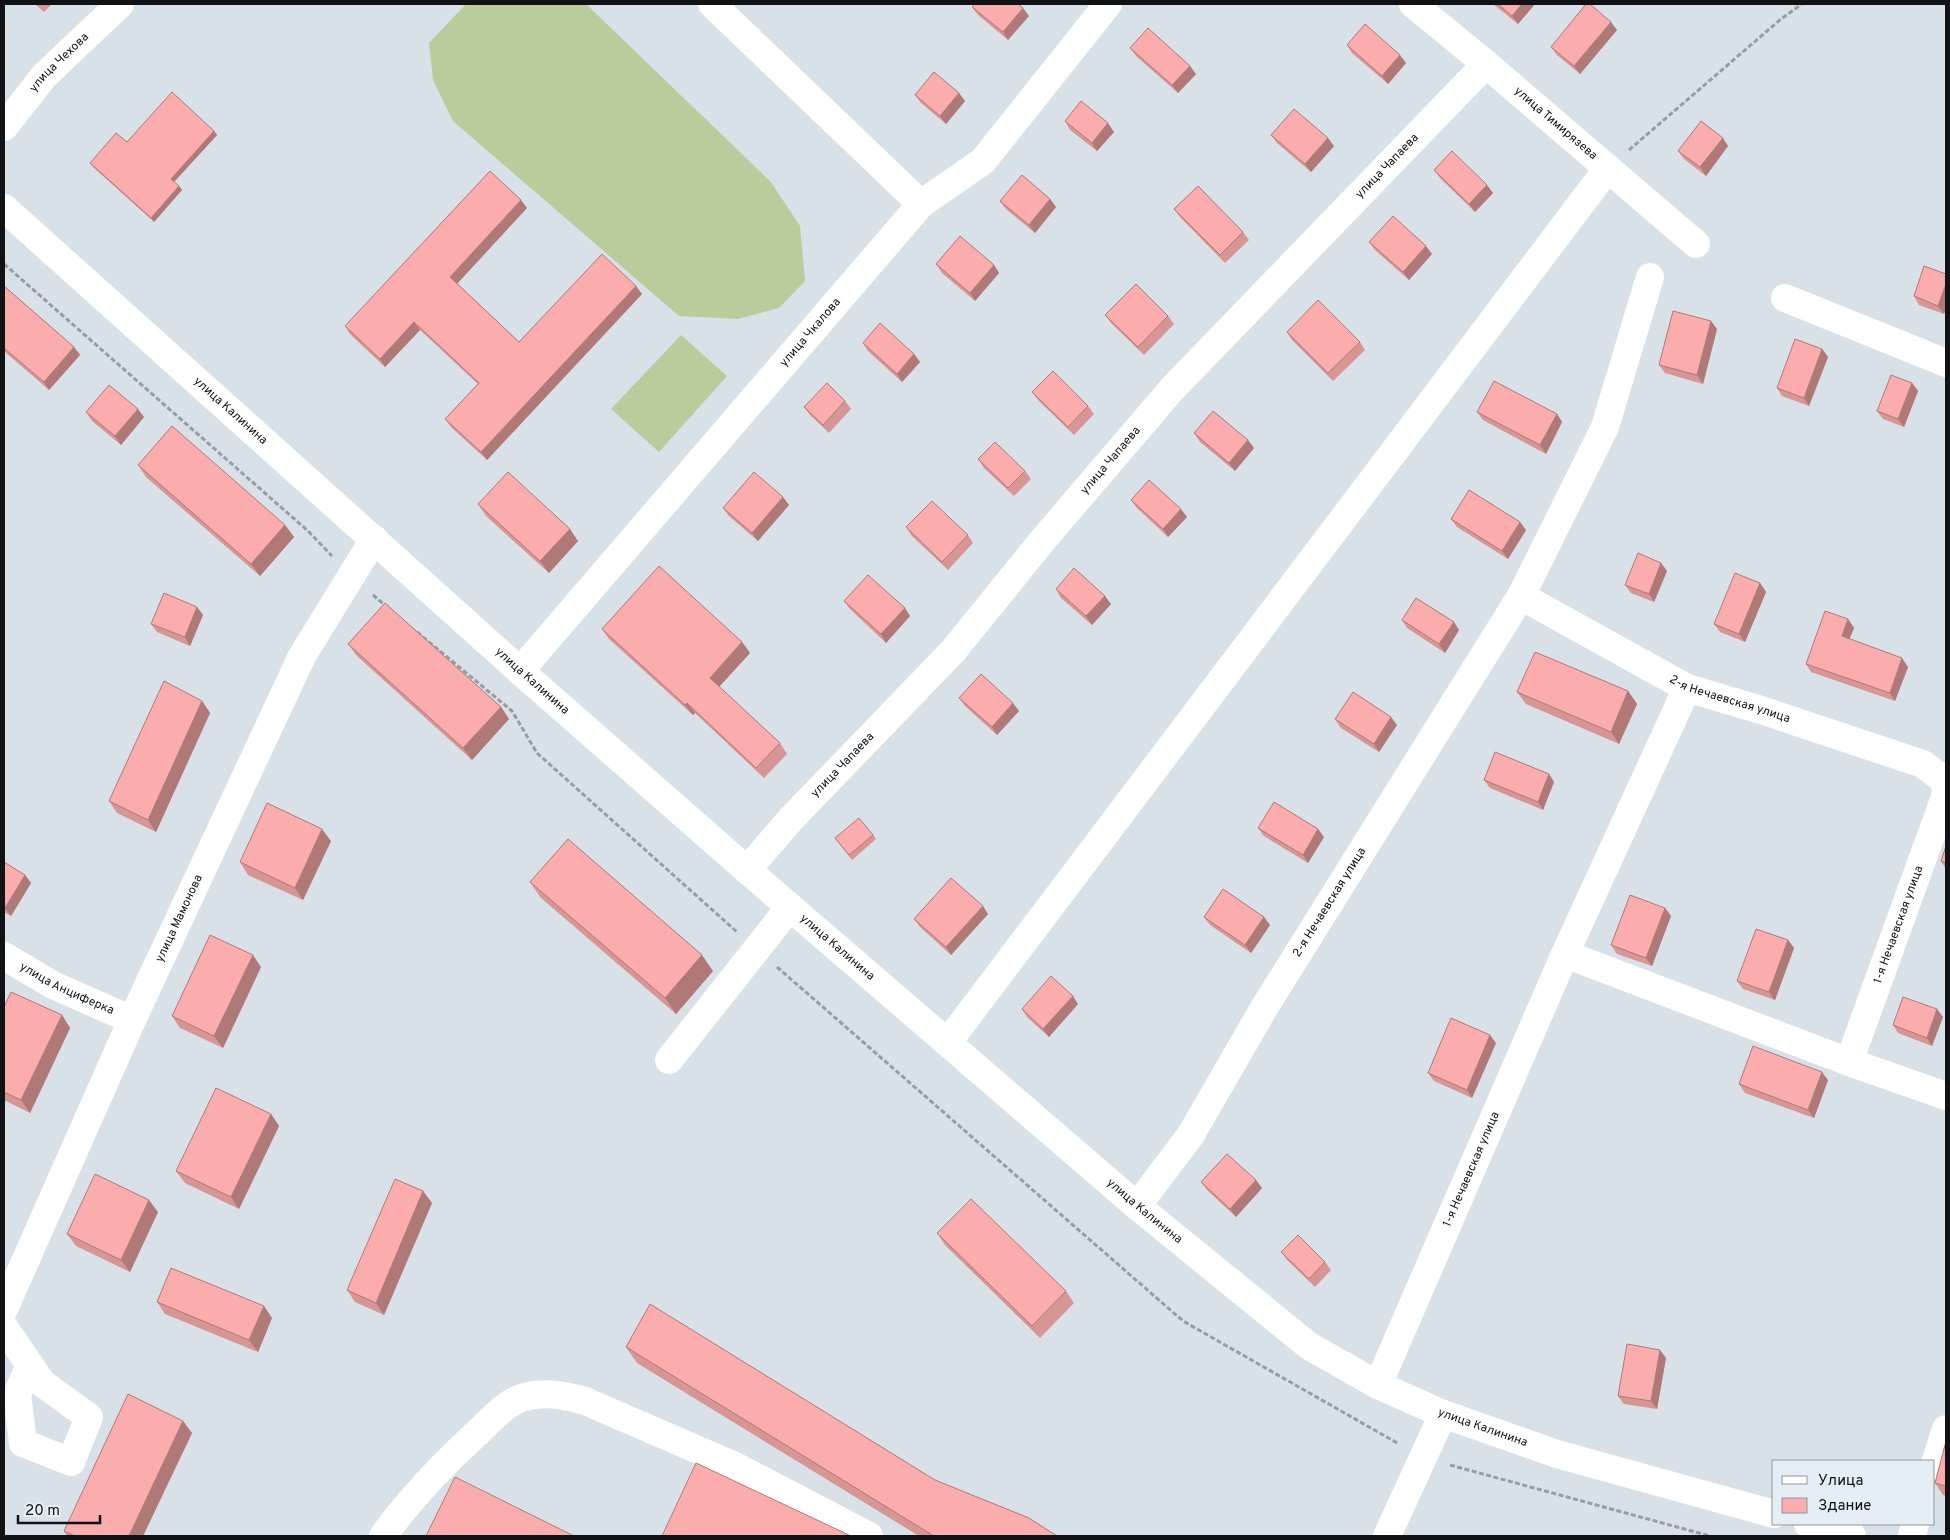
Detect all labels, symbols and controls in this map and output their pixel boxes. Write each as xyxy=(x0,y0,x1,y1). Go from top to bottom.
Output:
street label: улица Чехова xyxy=(26,30,92,96)
street label: улица Тимирязева xyxy=(1510,83,1600,164)
street label: улица Чапаева xyxy=(1352,130,1422,202)
street label: улица Чкалова xyxy=(776,295,845,371)
street label: улица Калинина xyxy=(190,374,271,448)
street label: улица Чапаева xyxy=(1077,423,1144,498)
street label: улица Калинина xyxy=(491,644,572,718)
street label: 2-я Нечаевская улица xyxy=(1666,672,1792,727)
street label: улица Чапаева xyxy=(808,729,878,801)
street label: 2-я Нечаевская улица xyxy=(1290,845,1370,960)
street label: 1-я Нечаевская улица xyxy=(1870,864,1927,986)
street label: улица Мамонова xyxy=(152,872,207,965)
street label: улица Калинина xyxy=(796,911,878,984)
street label: улица Анциферка xyxy=(17,959,116,1019)
street label: 1-я Нечаевская улица xyxy=(1439,1109,1504,1230)
street label: улица Калинина xyxy=(1103,1175,1186,1248)
street label: улица Калинина xyxy=(1435,1405,1530,1451)
legend xyxy=(1772,1460,1935,1525)
text: Улица xyxy=(1818,1472,1863,1491)
scale bar xyxy=(18,1492,100,1524)
text: Здание xyxy=(1818,1497,1871,1516)
text: 20 m xyxy=(25,1502,60,1521)

